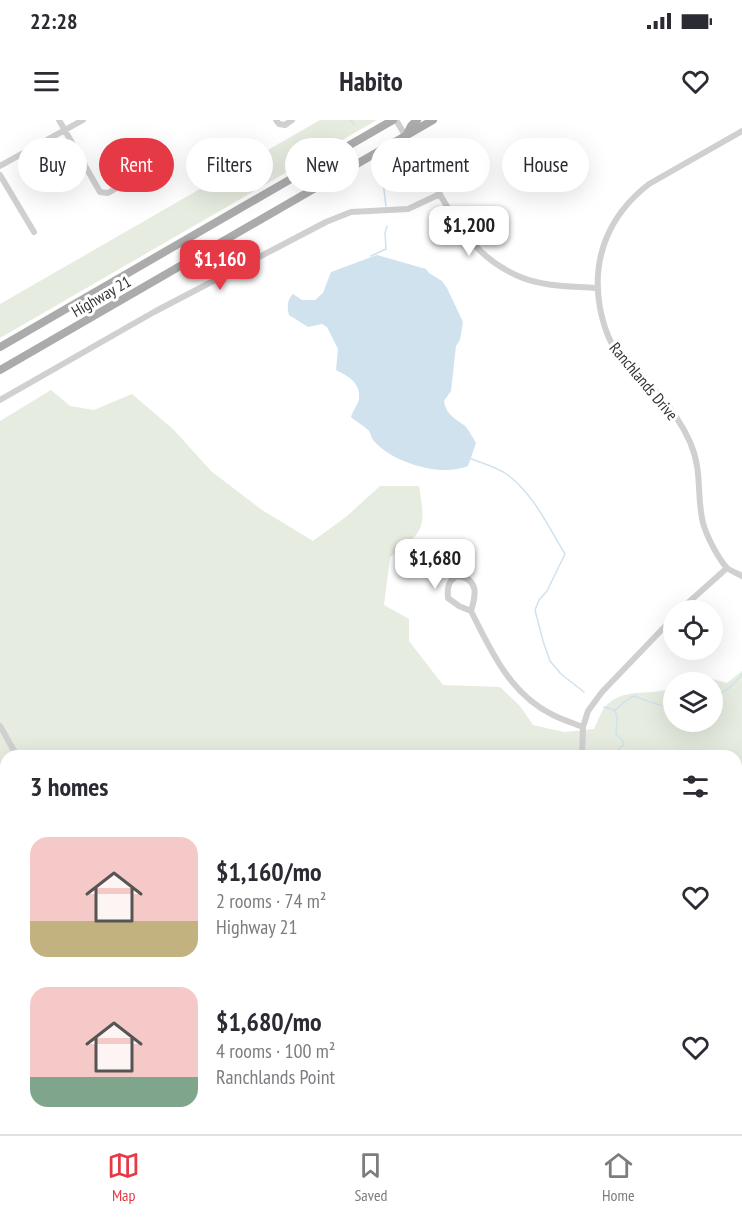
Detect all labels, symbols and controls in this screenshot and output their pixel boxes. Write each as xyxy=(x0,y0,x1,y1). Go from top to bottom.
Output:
text: 22:28 xyxy=(30,7,78,35)
text: Habito xyxy=(339,64,403,98)
icon: menu xyxy=(30,65,63,98)
icon: heart xyxy=(679,65,712,98)
chip: Buy xyxy=(18,138,87,192)
chip: Rent xyxy=(99,138,174,192)
chip: Filters xyxy=(186,138,273,192)
chip: New xyxy=(285,138,359,192)
chip: Apartment xyxy=(371,138,490,192)
chip: House xyxy=(502,138,589,192)
pin: $1,200 xyxy=(420,206,518,257)
text: $1,200 xyxy=(443,212,495,238)
pin: $1,160 xyxy=(171,240,269,291)
text: $1,160 xyxy=(194,246,246,272)
street label: Highway 21 xyxy=(68,271,134,321)
street label: Ranchlands Drive xyxy=(606,338,682,424)
pin: $1,680 xyxy=(386,539,484,590)
text: $1,680 xyxy=(409,545,461,571)
map controls xyxy=(663,600,723,732)
button: locate xyxy=(663,600,723,660)
button: layers xyxy=(663,672,723,732)
text: 3 homes xyxy=(30,770,108,803)
icon: filters xyxy=(679,770,712,803)
text: $1,160/mo xyxy=(216,855,322,888)
icon: home xyxy=(78,861,150,933)
icon: heart xyxy=(679,881,712,914)
text: 2 rooms · 74 m² xyxy=(216,888,326,914)
text: Highway 21 xyxy=(216,914,297,940)
text: $1,680/mo xyxy=(216,1005,322,1038)
icon: home xyxy=(78,1011,150,1083)
icon: heart xyxy=(679,1031,712,1064)
text: 4 rooms · 100 m² xyxy=(216,1038,335,1064)
text: Ranchlands Point xyxy=(216,1064,335,1090)
tab: Map xyxy=(107,1149,140,1205)
tab: Saved xyxy=(354,1149,387,1205)
tab: Home xyxy=(602,1149,635,1205)

